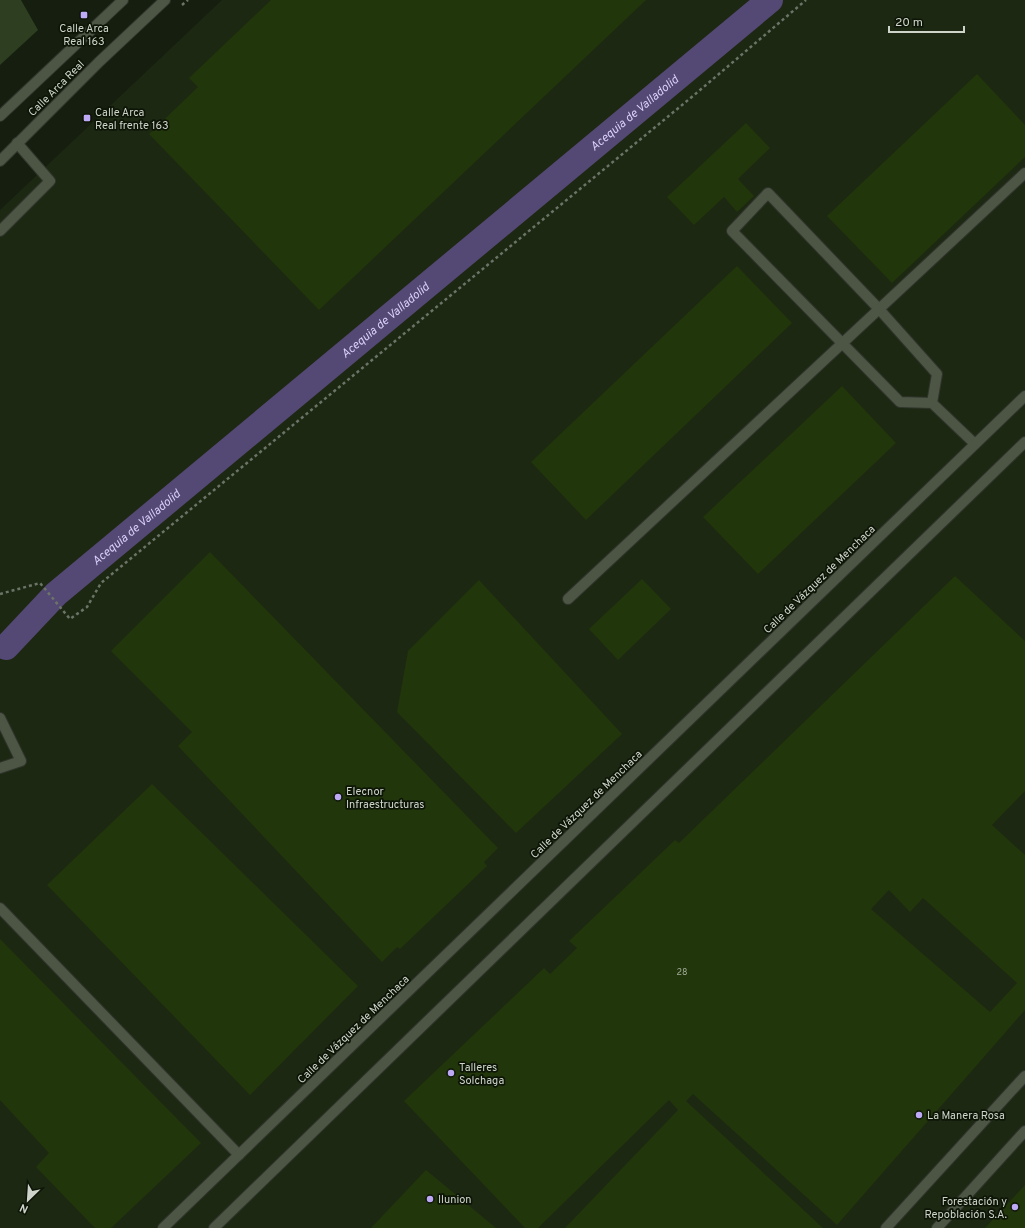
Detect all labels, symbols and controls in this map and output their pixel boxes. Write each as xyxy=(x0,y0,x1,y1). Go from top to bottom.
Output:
scale bar xyxy=(889,8,964,34)
marker: Calle Arca Real 163 xyxy=(79,10,89,20)
text: 20 m xyxy=(895,15,923,31)
place label: Calle Arca Real 163 xyxy=(59,22,109,49)
street label: Calle Arca Real xyxy=(26,58,88,120)
water label: Acequia de Valladolid xyxy=(587,71,683,155)
place label: Calle Arca Real frente 163 xyxy=(95,106,169,133)
marker: Calle Arca Real frente 163 xyxy=(82,113,92,123)
water label: Acequia de Valladolid xyxy=(338,279,434,362)
water label: Acequia de Valladolid xyxy=(89,486,185,570)
street label: Calle de Vázquez de Menchaca xyxy=(761,522,879,637)
street label: Calle de Vázquez de Menchaca xyxy=(528,747,646,862)
place label: Elecnor Infraestructuras xyxy=(346,785,424,812)
marker: Elecnor Infraestructuras xyxy=(333,792,343,802)
house number: 28 xyxy=(676,967,688,978)
street label: Calle de Vázquez de Menchaca xyxy=(295,972,413,1087)
place label: Talleres Solchaga xyxy=(459,1061,504,1088)
marker: Talleres Solchaga xyxy=(446,1068,456,1078)
place label: La Manera Rosa xyxy=(927,1109,1005,1123)
marker: La Manera Rosa xyxy=(914,1110,924,1120)
north arrow xyxy=(8,1180,48,1220)
place label: Ilunion xyxy=(438,1193,472,1207)
marker: Ilunion xyxy=(425,1194,435,1204)
place label: Forestación y Repoblación S.A. xyxy=(924,1195,1007,1222)
text: N xyxy=(18,1200,31,1216)
marker: Forestación y Repoblación S.A. xyxy=(1010,1202,1020,1212)

